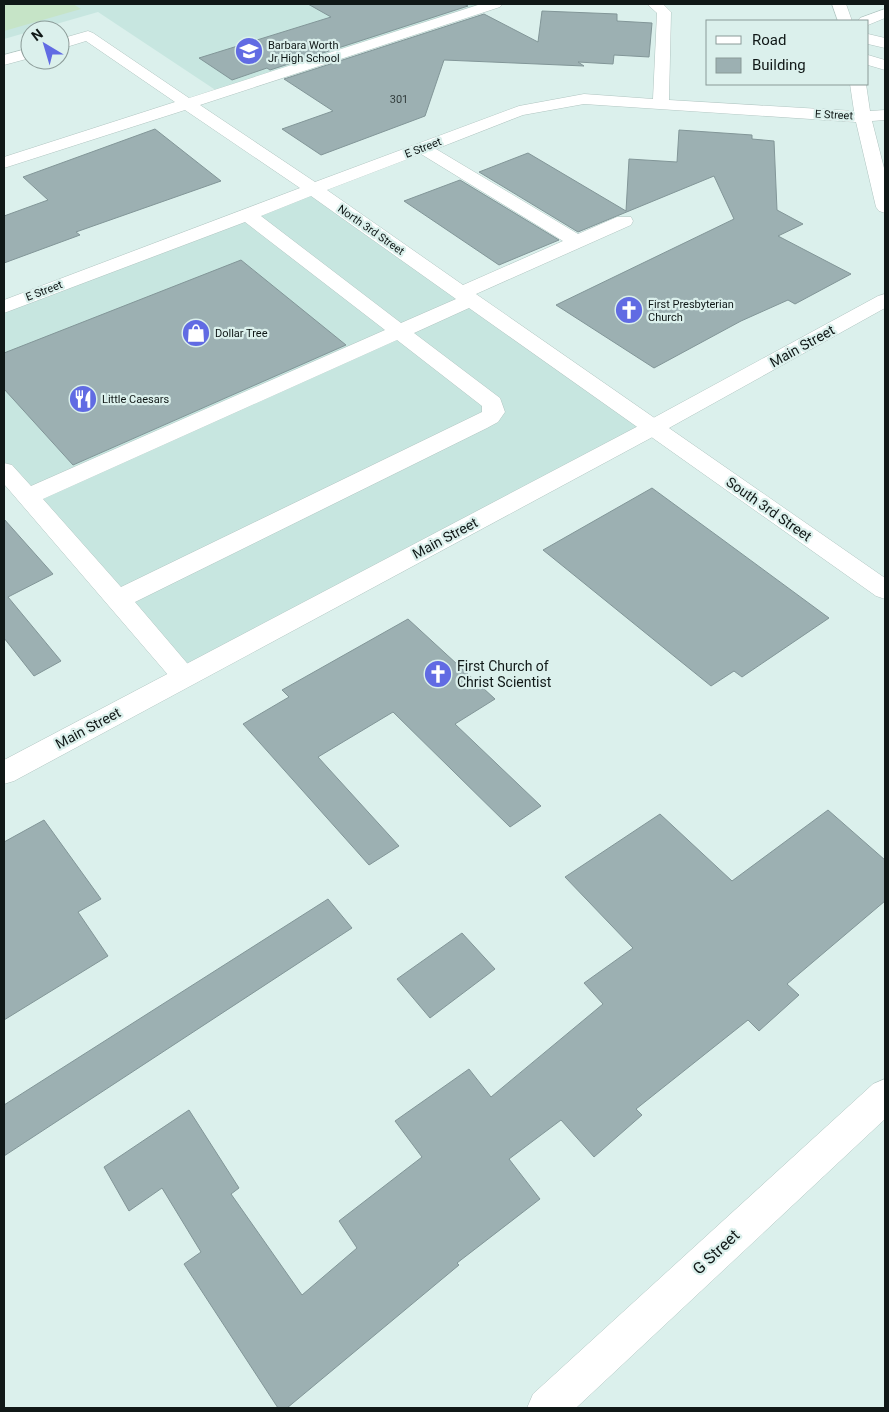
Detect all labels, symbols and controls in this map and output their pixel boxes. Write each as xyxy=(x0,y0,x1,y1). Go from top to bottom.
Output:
north arrow xyxy=(20,20,70,70)
legend xyxy=(706,20,869,85)
text: N xyxy=(28,25,46,44)
text: Road xyxy=(752,31,786,49)
school or university icon: Barbara Worth Jr High School xyxy=(234,36,264,66)
place label: Barbara Worth Jr High School xyxy=(268,39,340,65)
text: Building xyxy=(752,56,806,74)
house number: 301 xyxy=(390,93,408,106)
street label: E Street xyxy=(815,108,854,123)
street label: E Street xyxy=(403,135,443,161)
street label: North 3rd Street xyxy=(335,202,407,258)
street label: E Street xyxy=(24,278,64,304)
church icon: First Presbyterian Church xyxy=(614,295,644,325)
place label: First Presbyterian Church xyxy=(648,298,734,324)
shop icon: Dollar Tree xyxy=(181,318,211,348)
street label: Main Street xyxy=(767,321,837,370)
place label: Dollar Tree xyxy=(215,327,268,340)
restaurant icon: Little Caesars xyxy=(68,384,98,414)
place label: Little Caesars xyxy=(102,393,169,406)
street label: South 3rd Street xyxy=(723,474,815,545)
street label: Main Street xyxy=(410,514,481,562)
place label: First Church of Christ Scientist xyxy=(457,658,552,690)
church icon: First Church of Christ Scientist xyxy=(423,659,453,689)
street label: Main Street xyxy=(53,704,124,752)
street label: G Street xyxy=(689,1226,743,1278)

